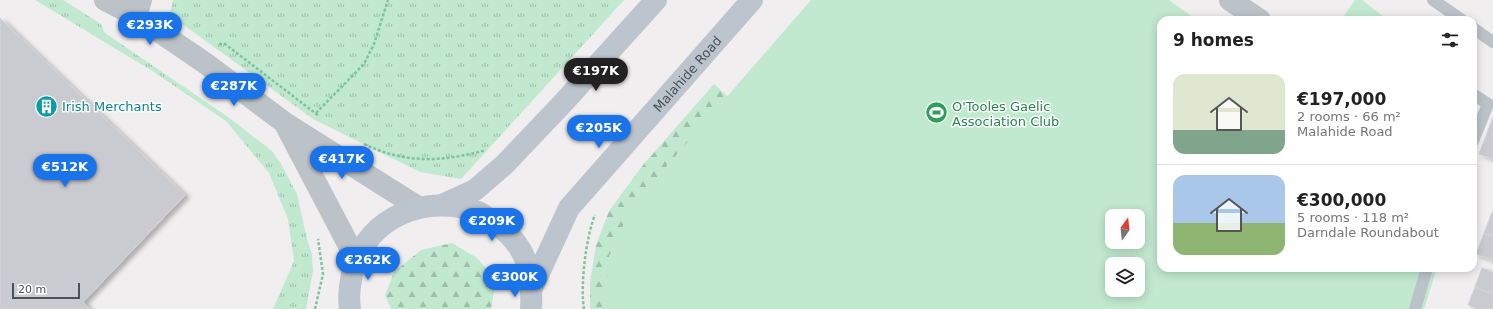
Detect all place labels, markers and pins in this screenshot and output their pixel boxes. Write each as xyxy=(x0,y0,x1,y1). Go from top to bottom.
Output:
pin: €293K xyxy=(122,12,178,46)
pin: €197K xyxy=(568,58,624,92)
pin: €287K xyxy=(206,73,262,107)
building icon: Irish Merchants xyxy=(33,93,59,119)
place label: Irish Merchants xyxy=(62,99,162,114)
place label: O'Tooles Gaelic Association Club xyxy=(952,99,1059,129)
sports icon: O'Tooles Gaelic Association Club xyxy=(924,100,950,126)
pin: €205K xyxy=(571,115,627,149)
pin: €417K xyxy=(314,146,370,180)
pin: €512K xyxy=(37,154,93,188)
pin: €209K xyxy=(464,208,520,242)
pin: €262K xyxy=(340,247,396,281)
pin: €300K xyxy=(487,264,543,298)

